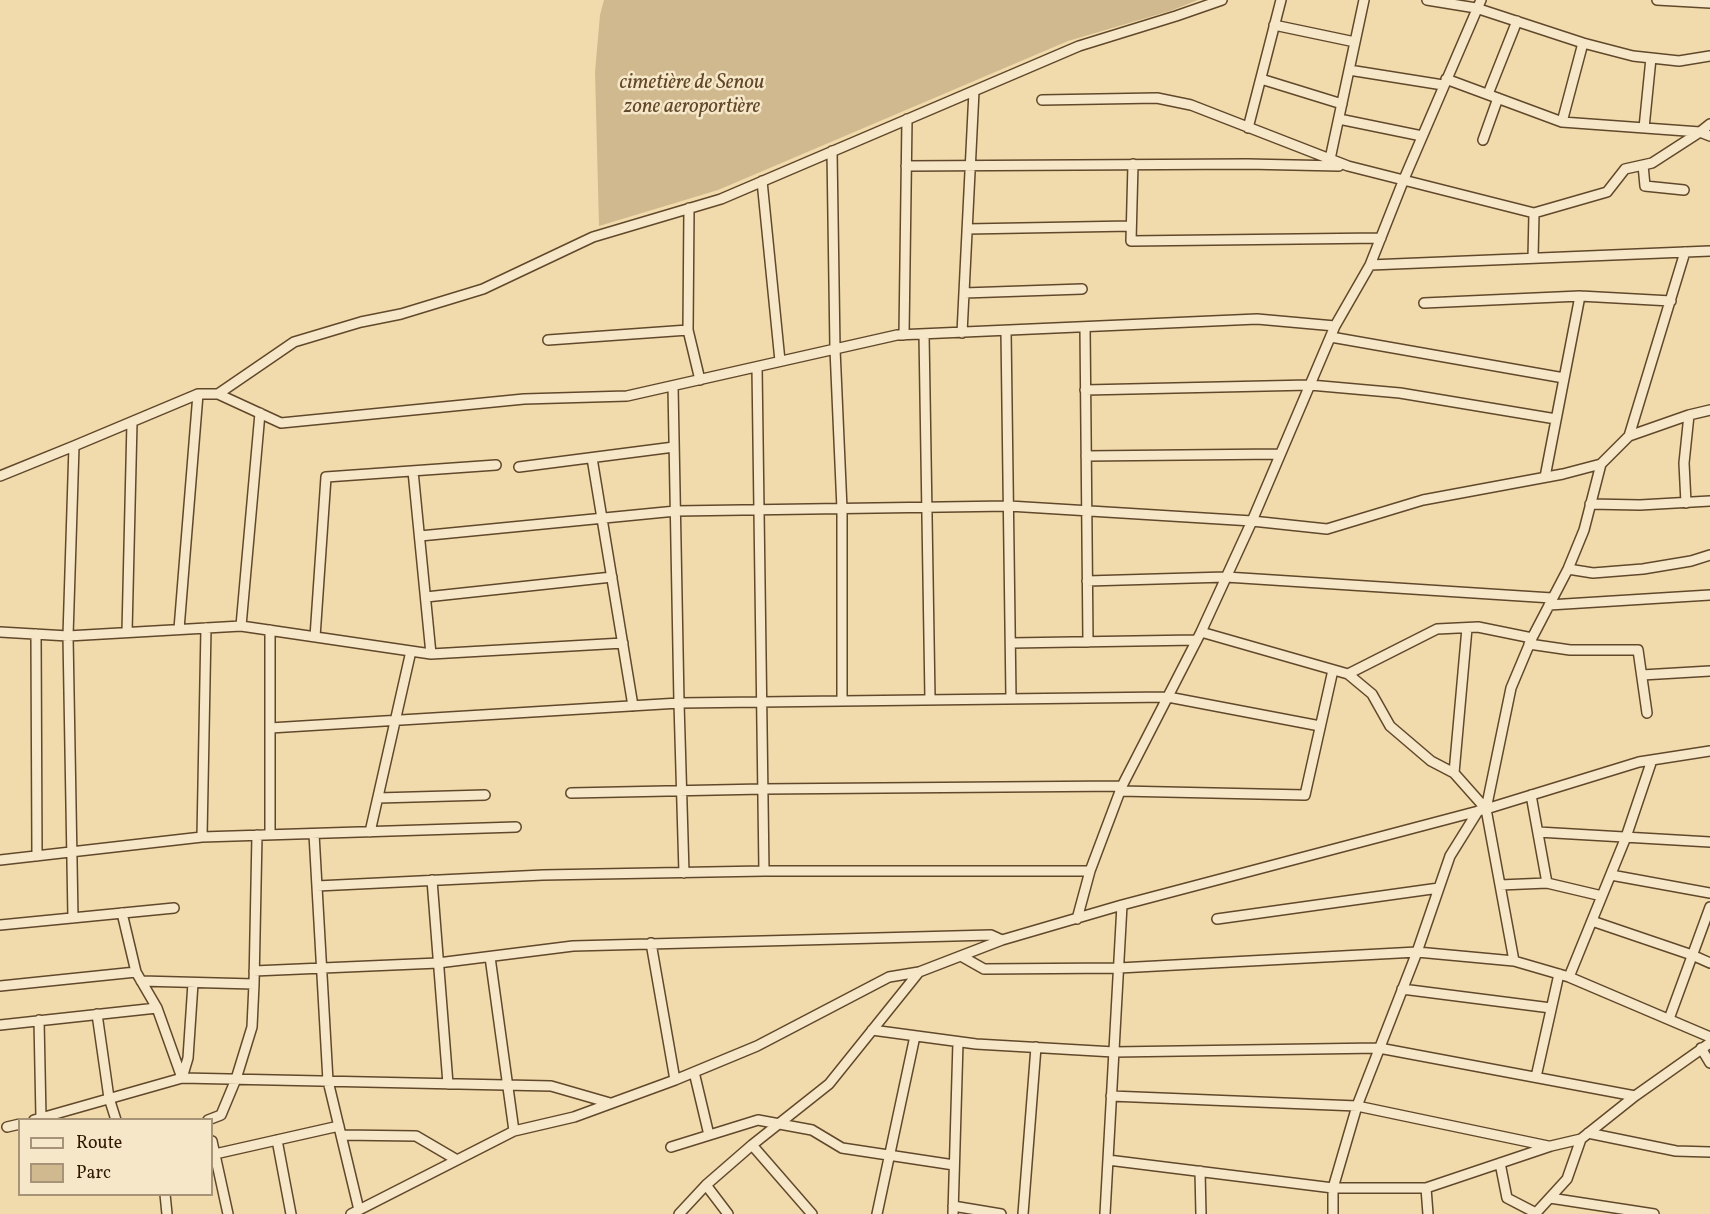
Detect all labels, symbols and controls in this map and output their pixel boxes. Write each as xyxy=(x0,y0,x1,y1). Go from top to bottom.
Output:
park label: cimetière de Senou zone aeroportière xyxy=(620,71,764,121)
legend xyxy=(18,1118,213,1196)
text: Route xyxy=(76,1131,122,1156)
text: Parc xyxy=(76,1161,111,1186)

